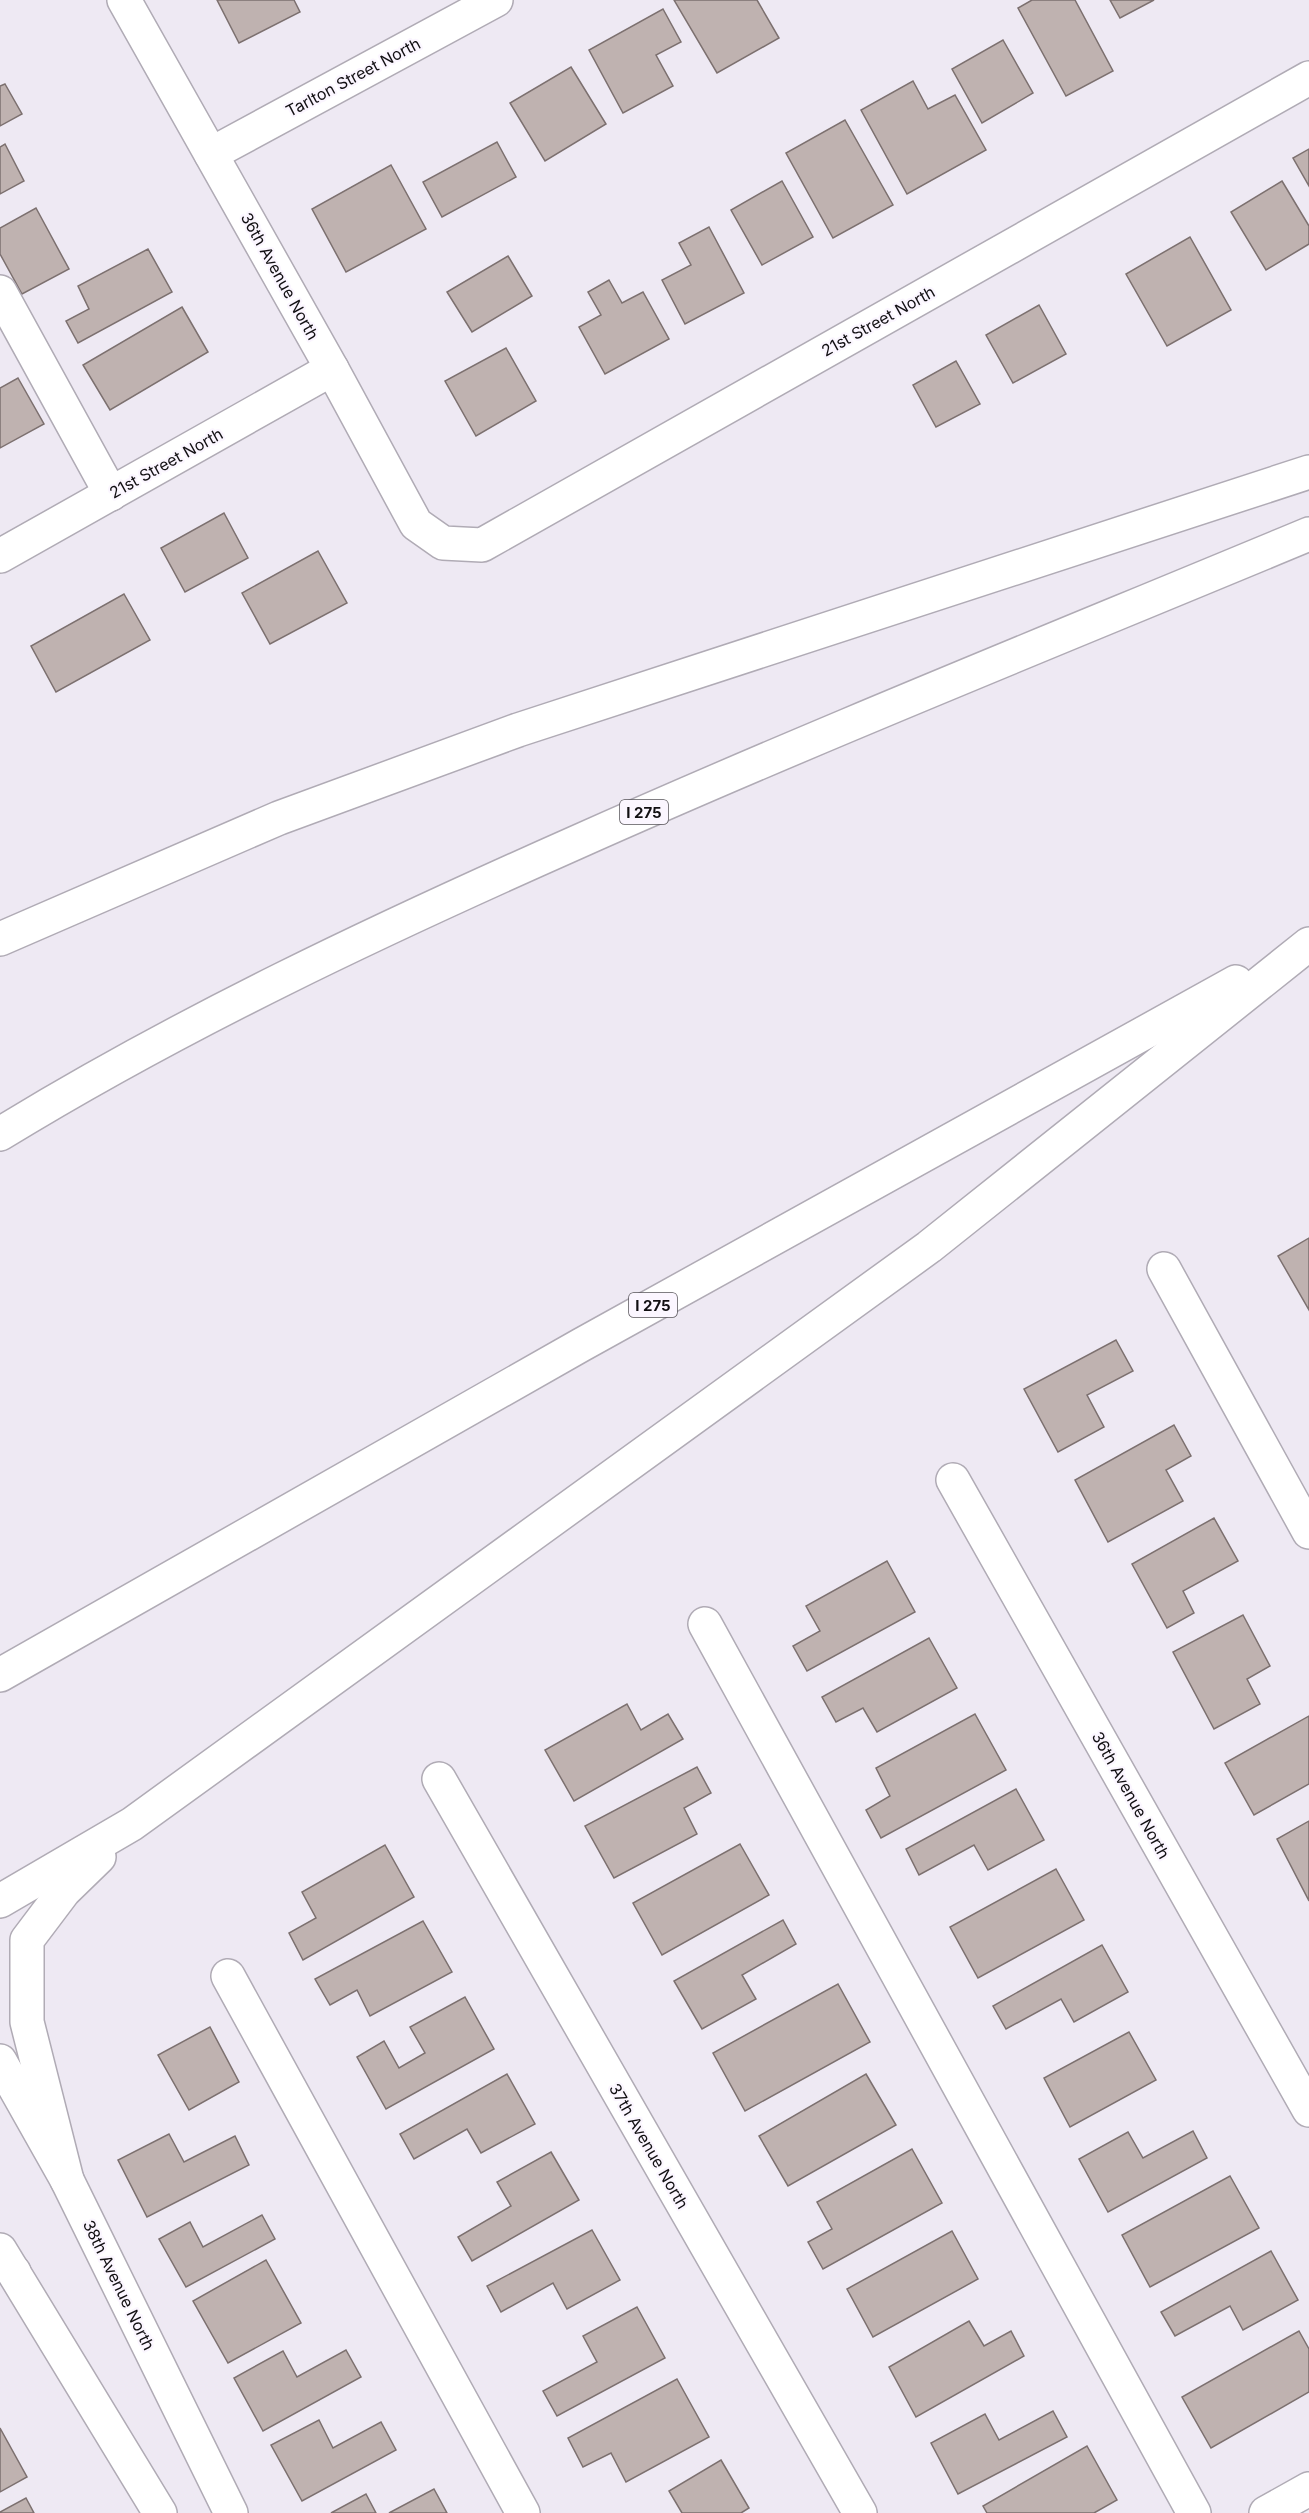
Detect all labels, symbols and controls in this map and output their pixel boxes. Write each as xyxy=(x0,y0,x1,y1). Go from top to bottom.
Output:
street label: Tarlton Street North xyxy=(282,33,424,121)
street label: 36th Avenue North xyxy=(237,209,323,343)
street label: 21st Street North xyxy=(818,282,938,360)
street label: 21st Street North xyxy=(106,424,226,502)
road number: I 275 xyxy=(620,800,668,824)
road number: I 275 xyxy=(629,1293,677,1317)
street label: 36th Avenue North xyxy=(1088,1728,1174,1862)
street label: 37th Avenue North xyxy=(605,2080,693,2212)
street label: 38th Avenue North xyxy=(79,2217,159,2353)

